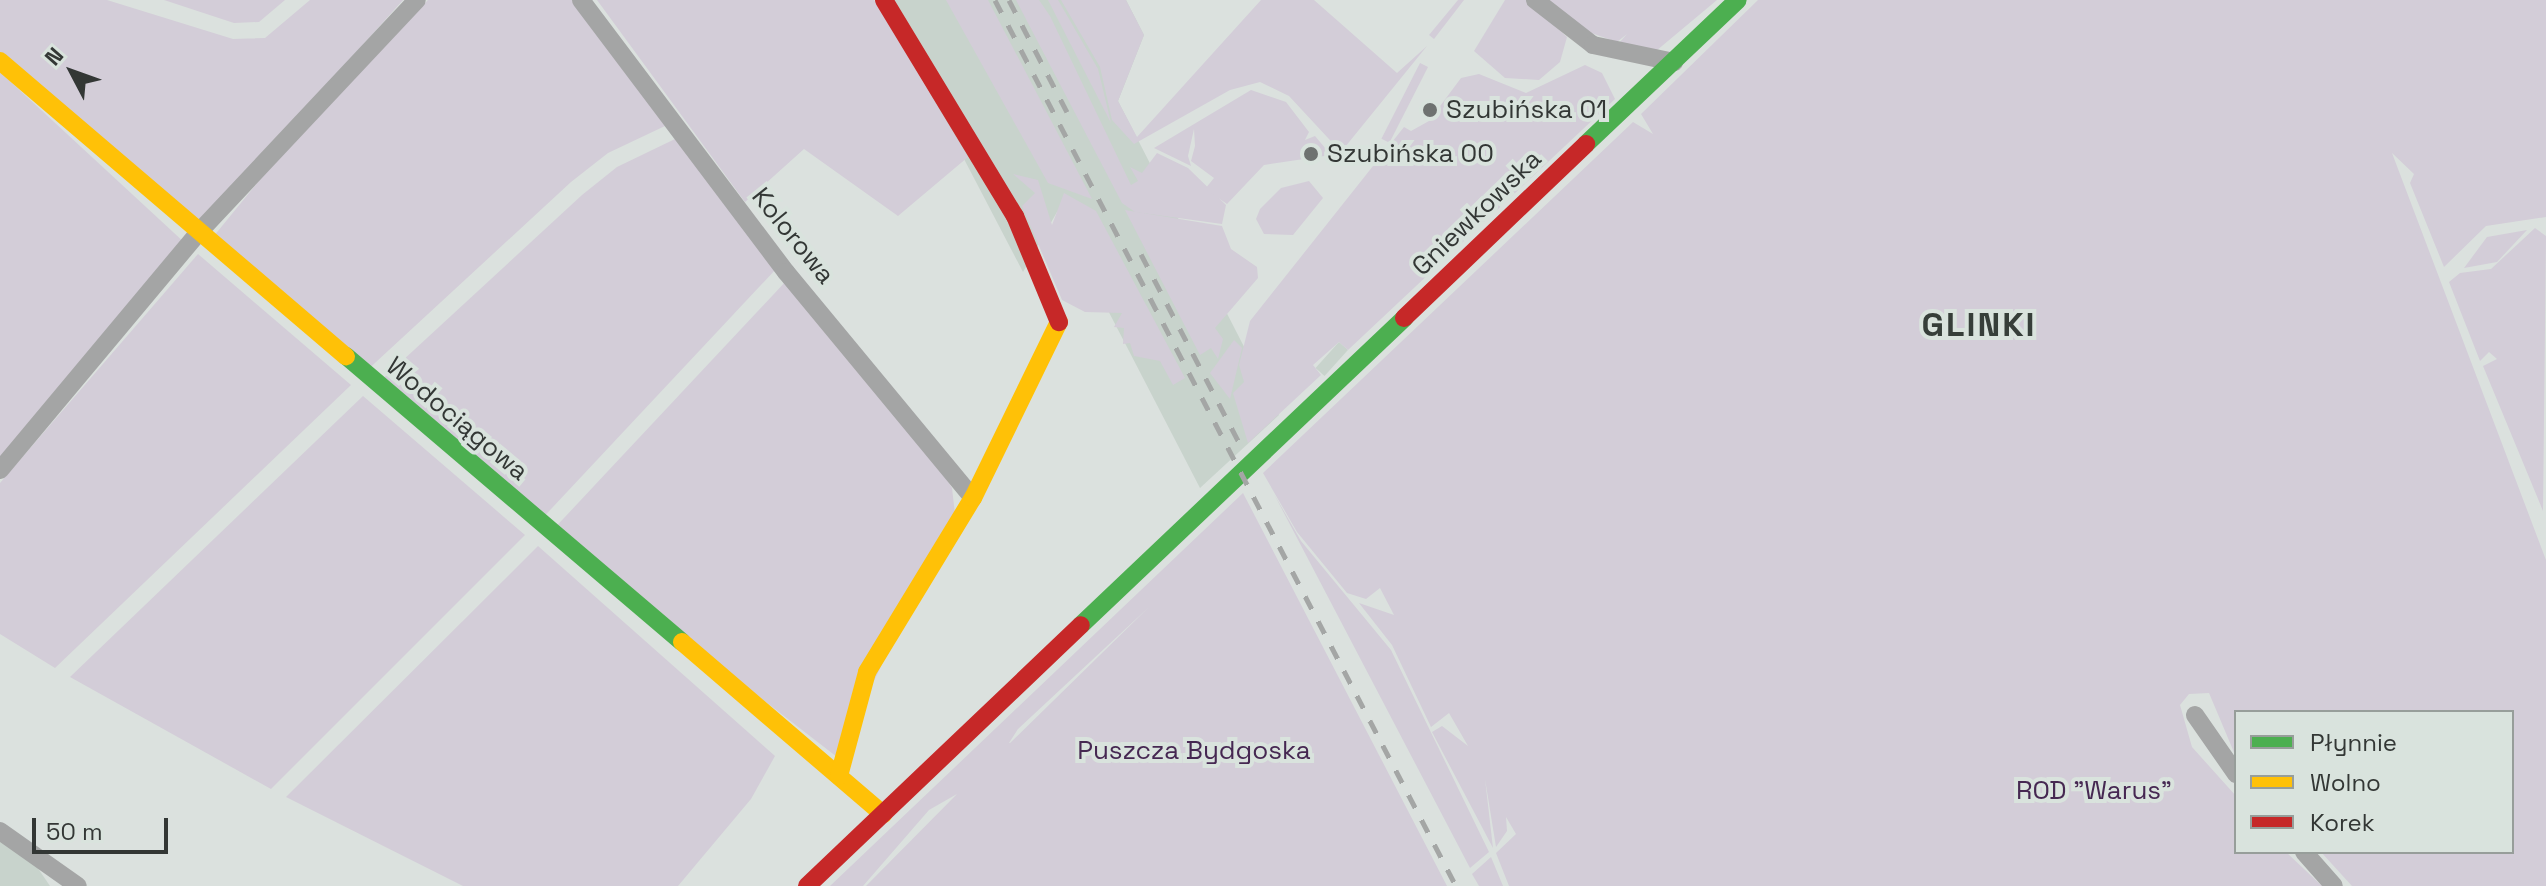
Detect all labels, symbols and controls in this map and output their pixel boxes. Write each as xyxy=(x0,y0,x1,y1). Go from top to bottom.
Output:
north arrow xyxy=(32,32,112,112)
text: N xyxy=(38,42,69,71)
place label: Szubińska 01 xyxy=(1446,94,1607,126)
marker: Szubińska 01 xyxy=(1421,101,1439,119)
place label: Szubińska 00 xyxy=(1327,138,1494,170)
street label: Gniewkowska xyxy=(1406,144,1548,282)
marker: Szubińska 00 xyxy=(1302,145,1320,163)
street label: Kolorowa xyxy=(745,182,841,290)
district label: GLINKI xyxy=(1922,305,2036,345)
street label: Wodociągowa xyxy=(380,351,534,487)
legend xyxy=(2234,710,2514,854)
text: Płynnie xyxy=(2310,727,2397,758)
park label: Puszcza Bydgoska xyxy=(1077,735,1311,767)
text: Wolno xyxy=(2310,767,2381,798)
park label: ROD "Warus" xyxy=(2016,775,2172,807)
scale bar xyxy=(36,802,172,852)
text: Korek xyxy=(2310,807,2375,838)
text: 50 m xyxy=(46,816,103,847)

